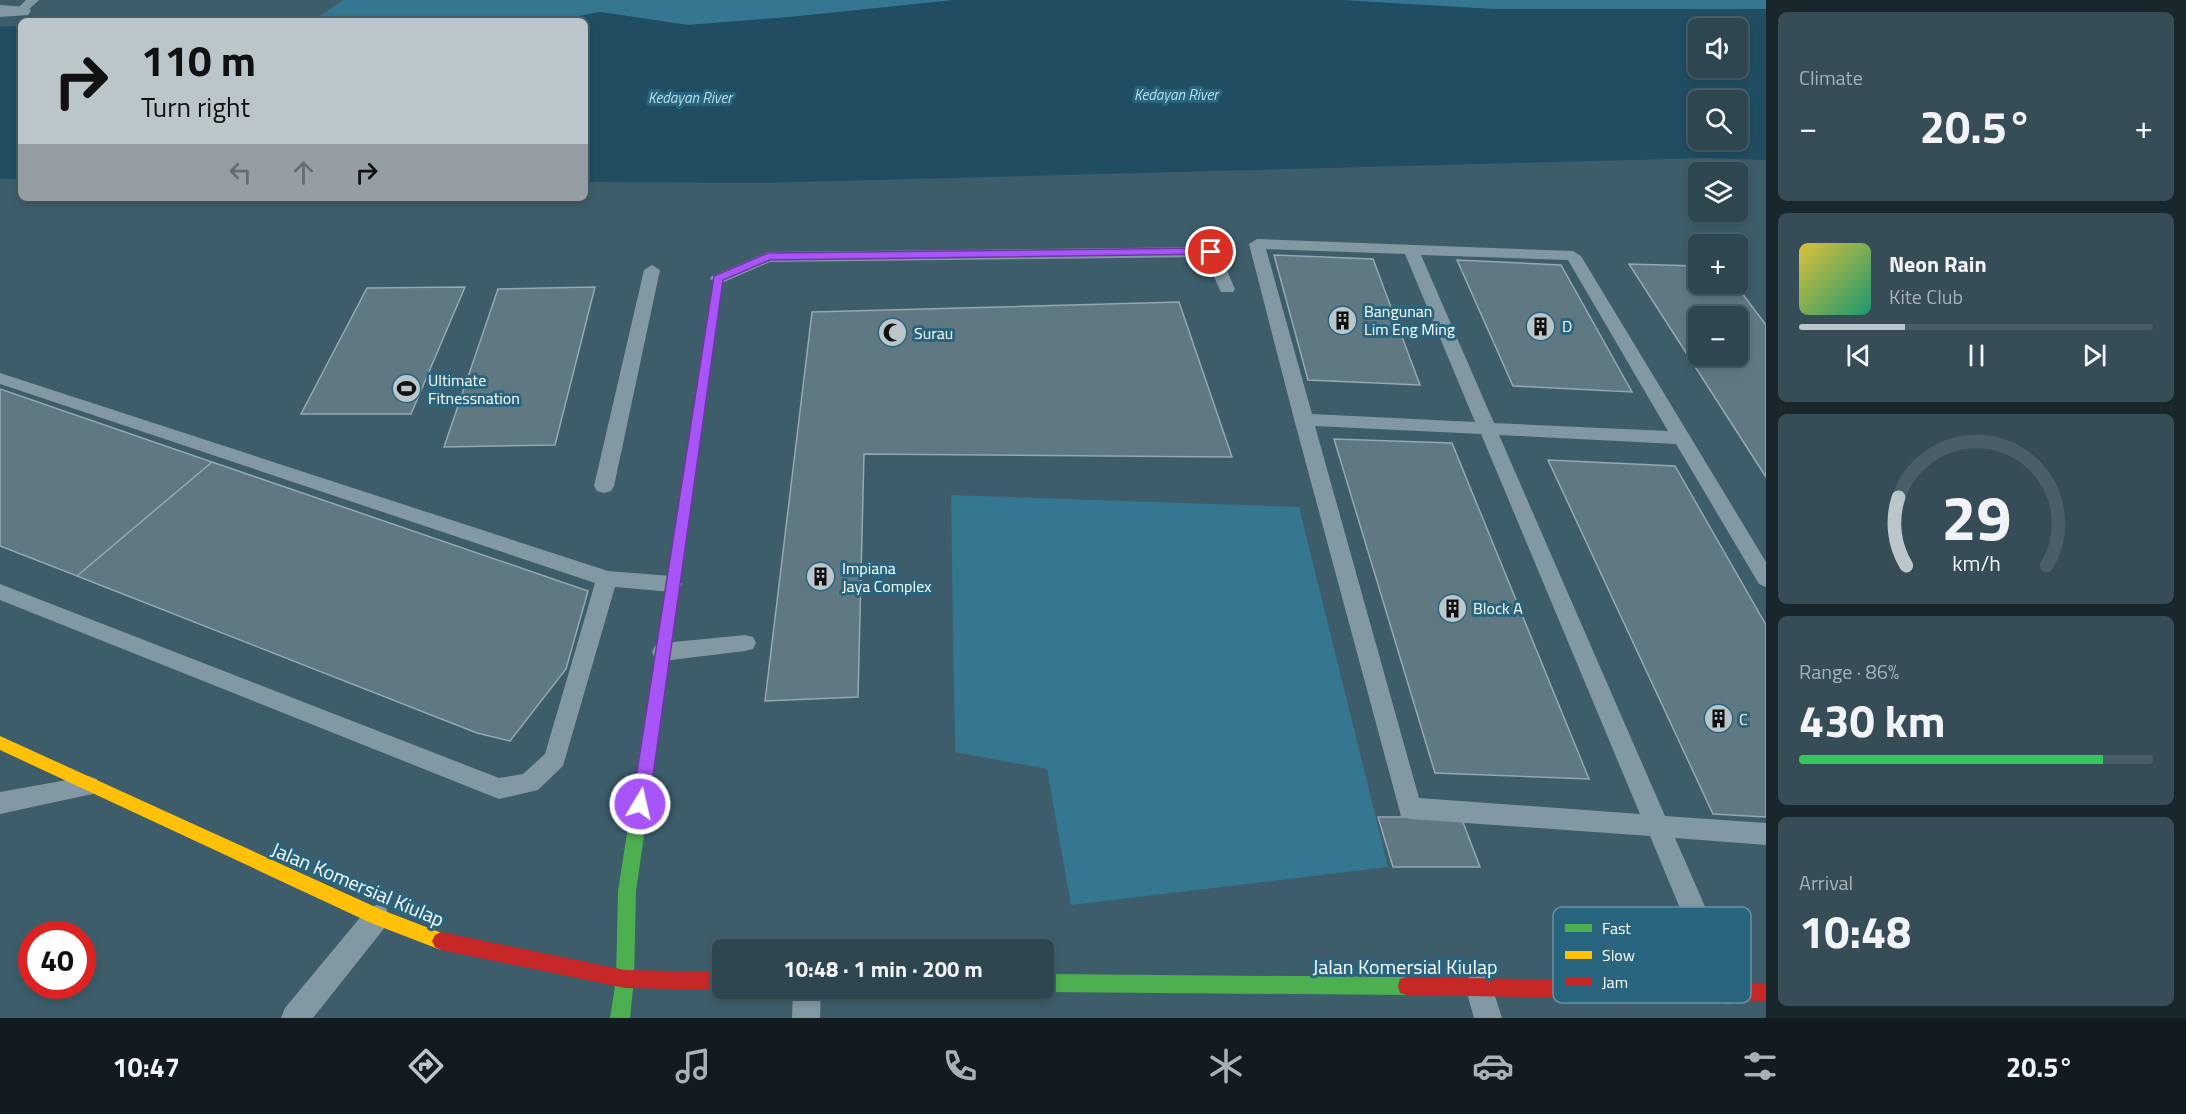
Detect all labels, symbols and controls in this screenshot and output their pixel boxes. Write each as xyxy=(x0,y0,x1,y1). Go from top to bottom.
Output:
map controls xyxy=(1688,18,1748,366)
button: sound xyxy=(1688,18,1748,78)
text: 110 m xyxy=(141,28,256,92)
icon: right xyxy=(42,42,120,120)
text: Climate xyxy=(1799,62,1863,93)
water label: Kedayan River xyxy=(1134,83,1220,106)
text: Turn right xyxy=(141,86,250,127)
water label: Kedayan River xyxy=(648,86,734,109)
button: search xyxy=(1688,90,1748,150)
text: 20.5° xyxy=(1920,92,2032,160)
text: − xyxy=(1799,102,1817,152)
text: + xyxy=(2135,102,2153,152)
icon: left xyxy=(224,156,257,189)
icon: ahead xyxy=(287,156,320,189)
icon: right xyxy=(350,156,383,189)
button: layers xyxy=(1688,162,1748,222)
pin xyxy=(1185,226,1236,277)
button: + xyxy=(1688,234,1748,294)
icon: arrive xyxy=(1194,235,1227,268)
text: Neon Rain xyxy=(1889,247,1987,281)
text: Kite Club xyxy=(1889,281,1963,312)
place label: Bangunan Lim Eng Ming xyxy=(1364,299,1455,341)
building icon: Bangunan Lim Eng Ming xyxy=(1327,304,1359,336)
button: − xyxy=(1688,306,1748,366)
building icon: D xyxy=(1525,310,1557,342)
place label: D xyxy=(1562,314,1572,338)
mosque icon: Surau xyxy=(877,317,909,349)
place label: Surau xyxy=(914,321,953,345)
icon: previous xyxy=(1842,339,1875,372)
icon: pause xyxy=(1960,339,1993,372)
icon: next xyxy=(2078,339,2111,372)
place label: Ultimate Fitnessnation xyxy=(428,368,520,410)
sports icon: Ultimate Fitnessnation xyxy=(391,373,423,405)
text: 29 xyxy=(1941,469,2011,564)
text: km/h xyxy=(1952,547,2000,579)
place label: Impiana Jaya Complex xyxy=(842,556,931,598)
building icon: Impiana Jaya Complex xyxy=(805,561,837,593)
building icon: Block A xyxy=(1436,592,1468,624)
place label: Block A xyxy=(1473,596,1523,620)
text: Range · 86% xyxy=(1799,656,1899,687)
text: 430 km xyxy=(1799,686,1945,754)
building icon: C xyxy=(1702,703,1734,735)
place label: C xyxy=(1739,707,1748,731)
position arrow xyxy=(608,772,672,836)
street label: Jalan Komersial Kiulap xyxy=(267,834,449,934)
text: Arrival xyxy=(1799,867,1853,898)
text: 10:48 xyxy=(1799,897,1911,965)
legend xyxy=(1553,907,1751,1003)
text: Fast xyxy=(1602,916,1631,940)
speed limit sign: 40 xyxy=(18,921,96,999)
text: Slow xyxy=(1602,943,1635,967)
street label: Jalan Komersial Kiulap xyxy=(1312,951,1498,982)
text: 10:48 · 1 min · 200 m xyxy=(783,952,983,986)
text: Jam xyxy=(1602,970,1628,994)
icon: directions xyxy=(405,1045,447,1087)
icon: music xyxy=(672,1045,714,1087)
icon: phone xyxy=(939,1045,981,1087)
icon: climate xyxy=(1205,1045,1247,1087)
icon: car xyxy=(1472,1045,1514,1087)
icon: filters xyxy=(1739,1045,1781,1087)
text: 10:47 xyxy=(112,1046,180,1087)
text: 20.5° xyxy=(2006,1046,2073,1087)

